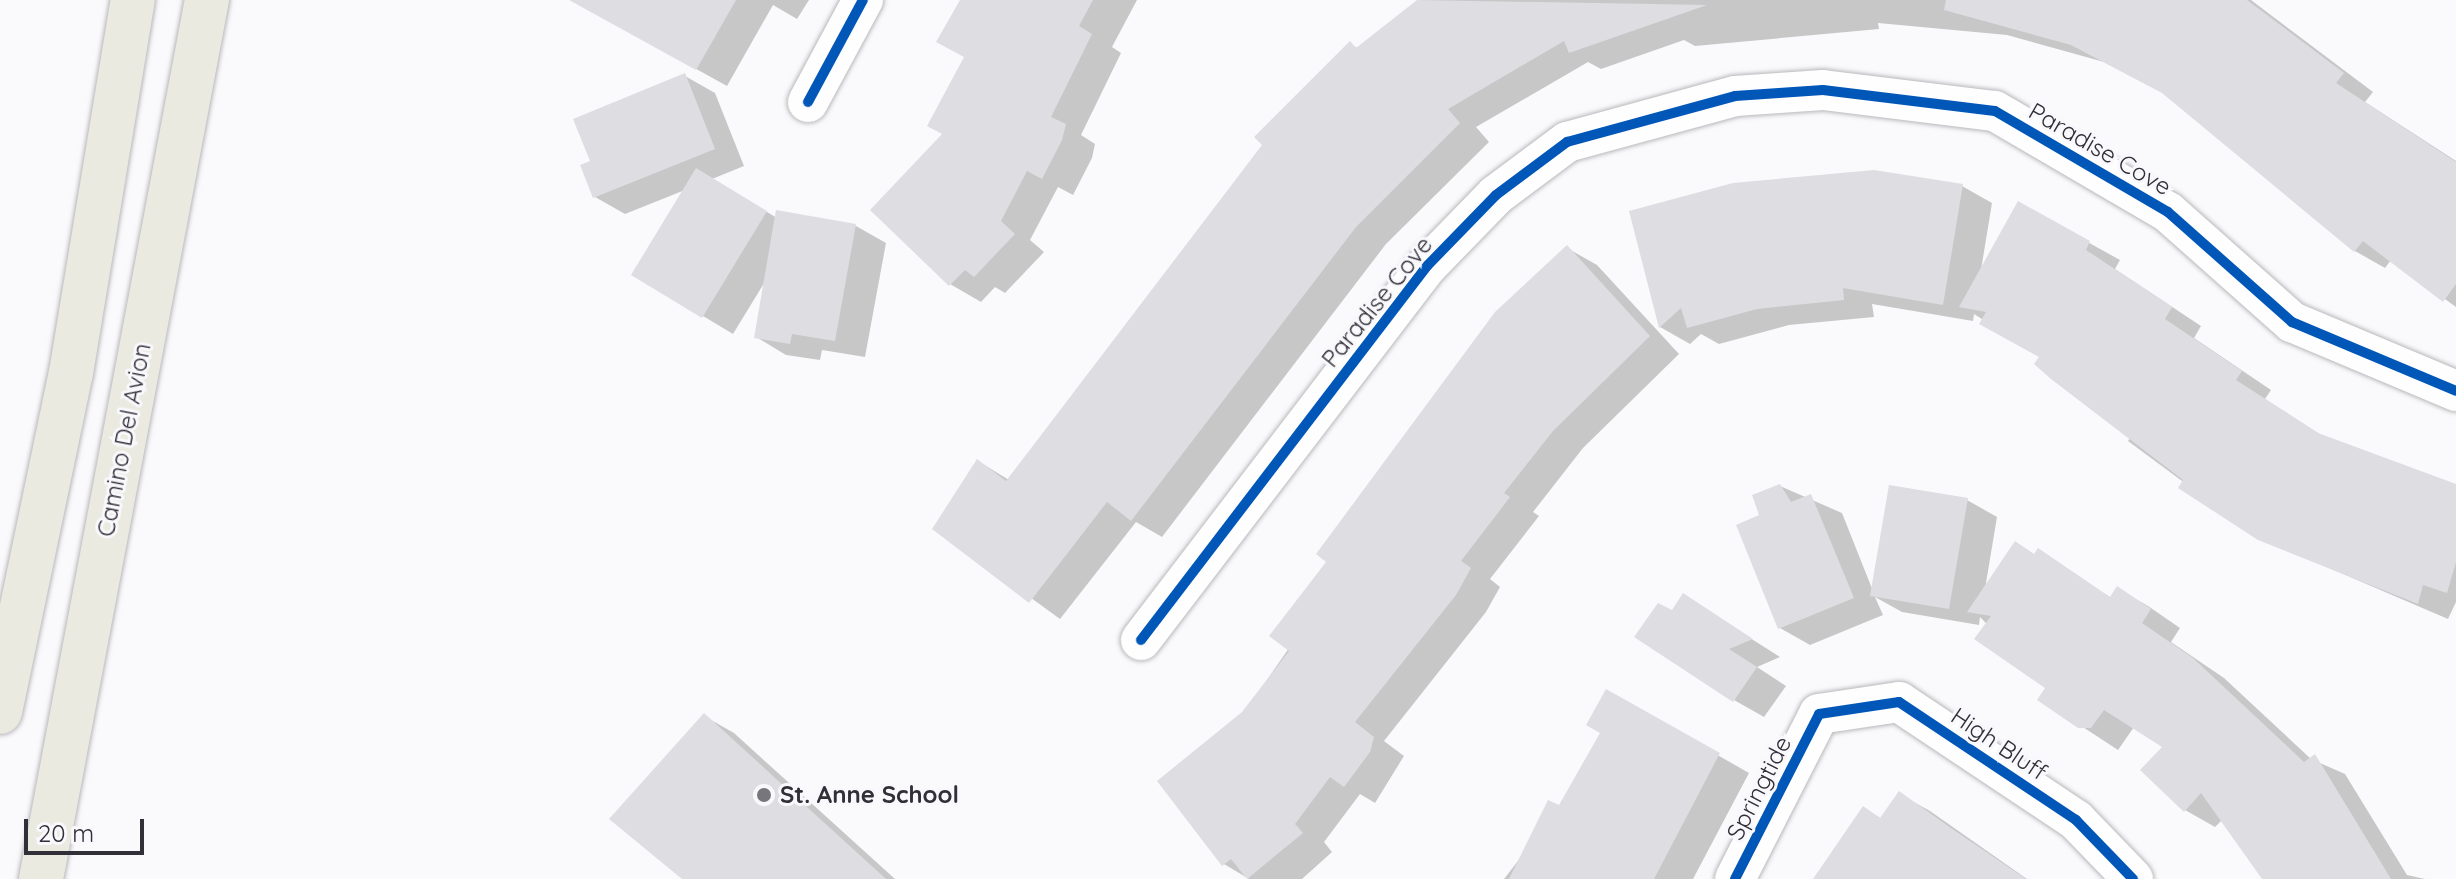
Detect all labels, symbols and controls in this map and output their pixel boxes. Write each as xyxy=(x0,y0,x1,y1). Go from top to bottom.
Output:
street label: Paradise Cove xyxy=(2024,97,2176,201)
street label: Paradise Cove xyxy=(1316,231,1438,373)
street label: Camino Del Avion xyxy=(91,341,157,539)
street label: High Bluff xyxy=(1946,701,2052,787)
street label: Springtide xyxy=(1721,731,1797,845)
place label: St. Anne School xyxy=(780,781,959,809)
marker: St. Anne School xyxy=(755,786,773,804)
scale bar xyxy=(28,803,148,853)
text: 20 m xyxy=(38,818,94,848)

